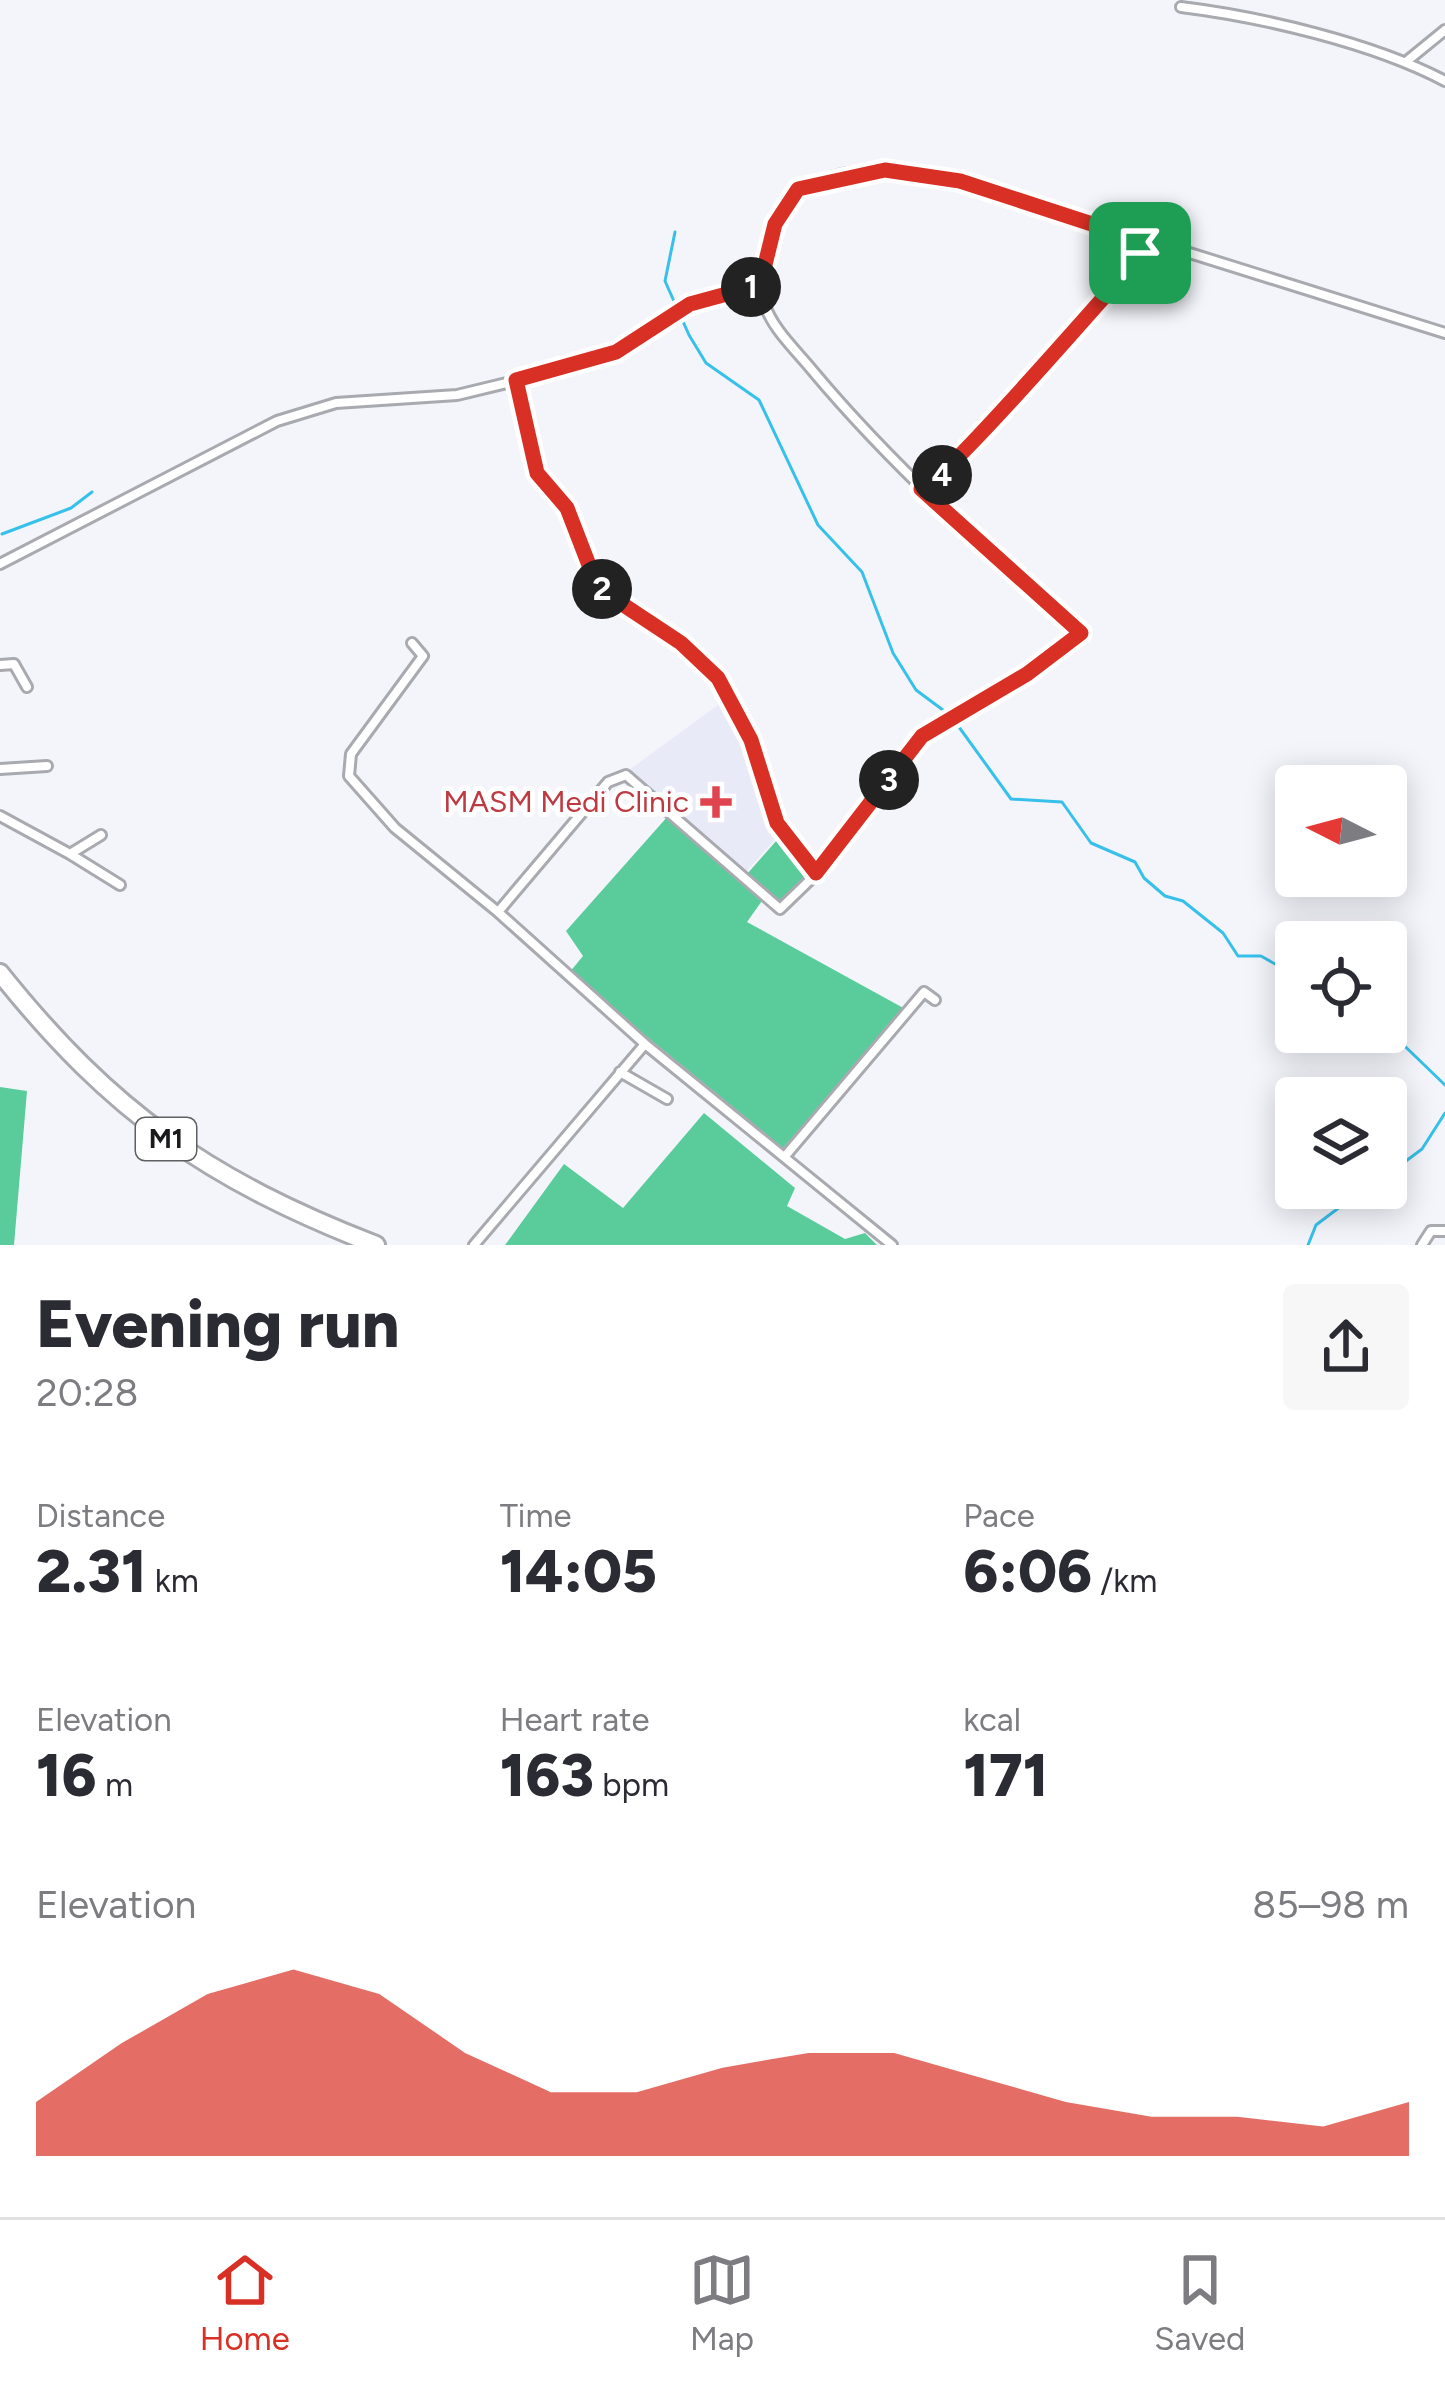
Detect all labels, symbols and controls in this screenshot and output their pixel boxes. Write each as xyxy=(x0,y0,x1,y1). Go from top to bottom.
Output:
pin xyxy=(1089,202,1191,304)
icon: arrive xyxy=(1107,220,1173,286)
pin: 1 xyxy=(721,257,781,317)
text: 1 xyxy=(744,267,758,306)
pin: 4 xyxy=(912,445,972,505)
text: 4 xyxy=(932,455,952,494)
pin: 2 xyxy=(572,559,632,619)
text: 2 xyxy=(592,569,612,608)
pin: 3 xyxy=(859,750,919,810)
text: 3 xyxy=(880,760,898,799)
north arrow xyxy=(1275,765,1407,897)
map controls xyxy=(1275,765,1407,1209)
place label: MASM Medi Clinic xyxy=(443,783,689,820)
marker: MASM Medi Clinic xyxy=(700,786,732,818)
button: locate xyxy=(1275,921,1407,1053)
button: layers xyxy=(1275,1077,1407,1209)
road number: M1 xyxy=(136,1118,196,1160)
text: Evening run xyxy=(36,1284,400,1364)
button: share xyxy=(1283,1284,1409,1410)
text: 20:28 xyxy=(36,1369,138,1416)
text: Distance xyxy=(36,1496,165,1535)
text: Time xyxy=(500,1496,572,1535)
text: Pace xyxy=(963,1496,1035,1535)
text: 2.31 xyxy=(36,1535,147,1607)
text: 14:05 xyxy=(500,1535,657,1607)
text: 6:06 xyxy=(963,1535,1092,1607)
text: km xyxy=(147,1561,199,1600)
text: /km xyxy=(1092,1561,1157,1600)
text: Elevation xyxy=(36,1700,172,1739)
text: Heart rate xyxy=(500,1700,649,1739)
text: kcal xyxy=(963,1700,1021,1739)
text: 16 xyxy=(36,1739,97,1811)
text: 163 xyxy=(500,1739,594,1811)
text: 171 xyxy=(963,1739,1048,1811)
text: m xyxy=(97,1765,133,1804)
text: bpm xyxy=(594,1765,669,1804)
text: Elevation xyxy=(36,1881,196,1928)
text: 85–98 m xyxy=(1252,1881,1409,1928)
tab: Home xyxy=(200,2247,290,2358)
tab: Map xyxy=(689,2247,755,2358)
tab: Saved xyxy=(1154,2247,1245,2358)

